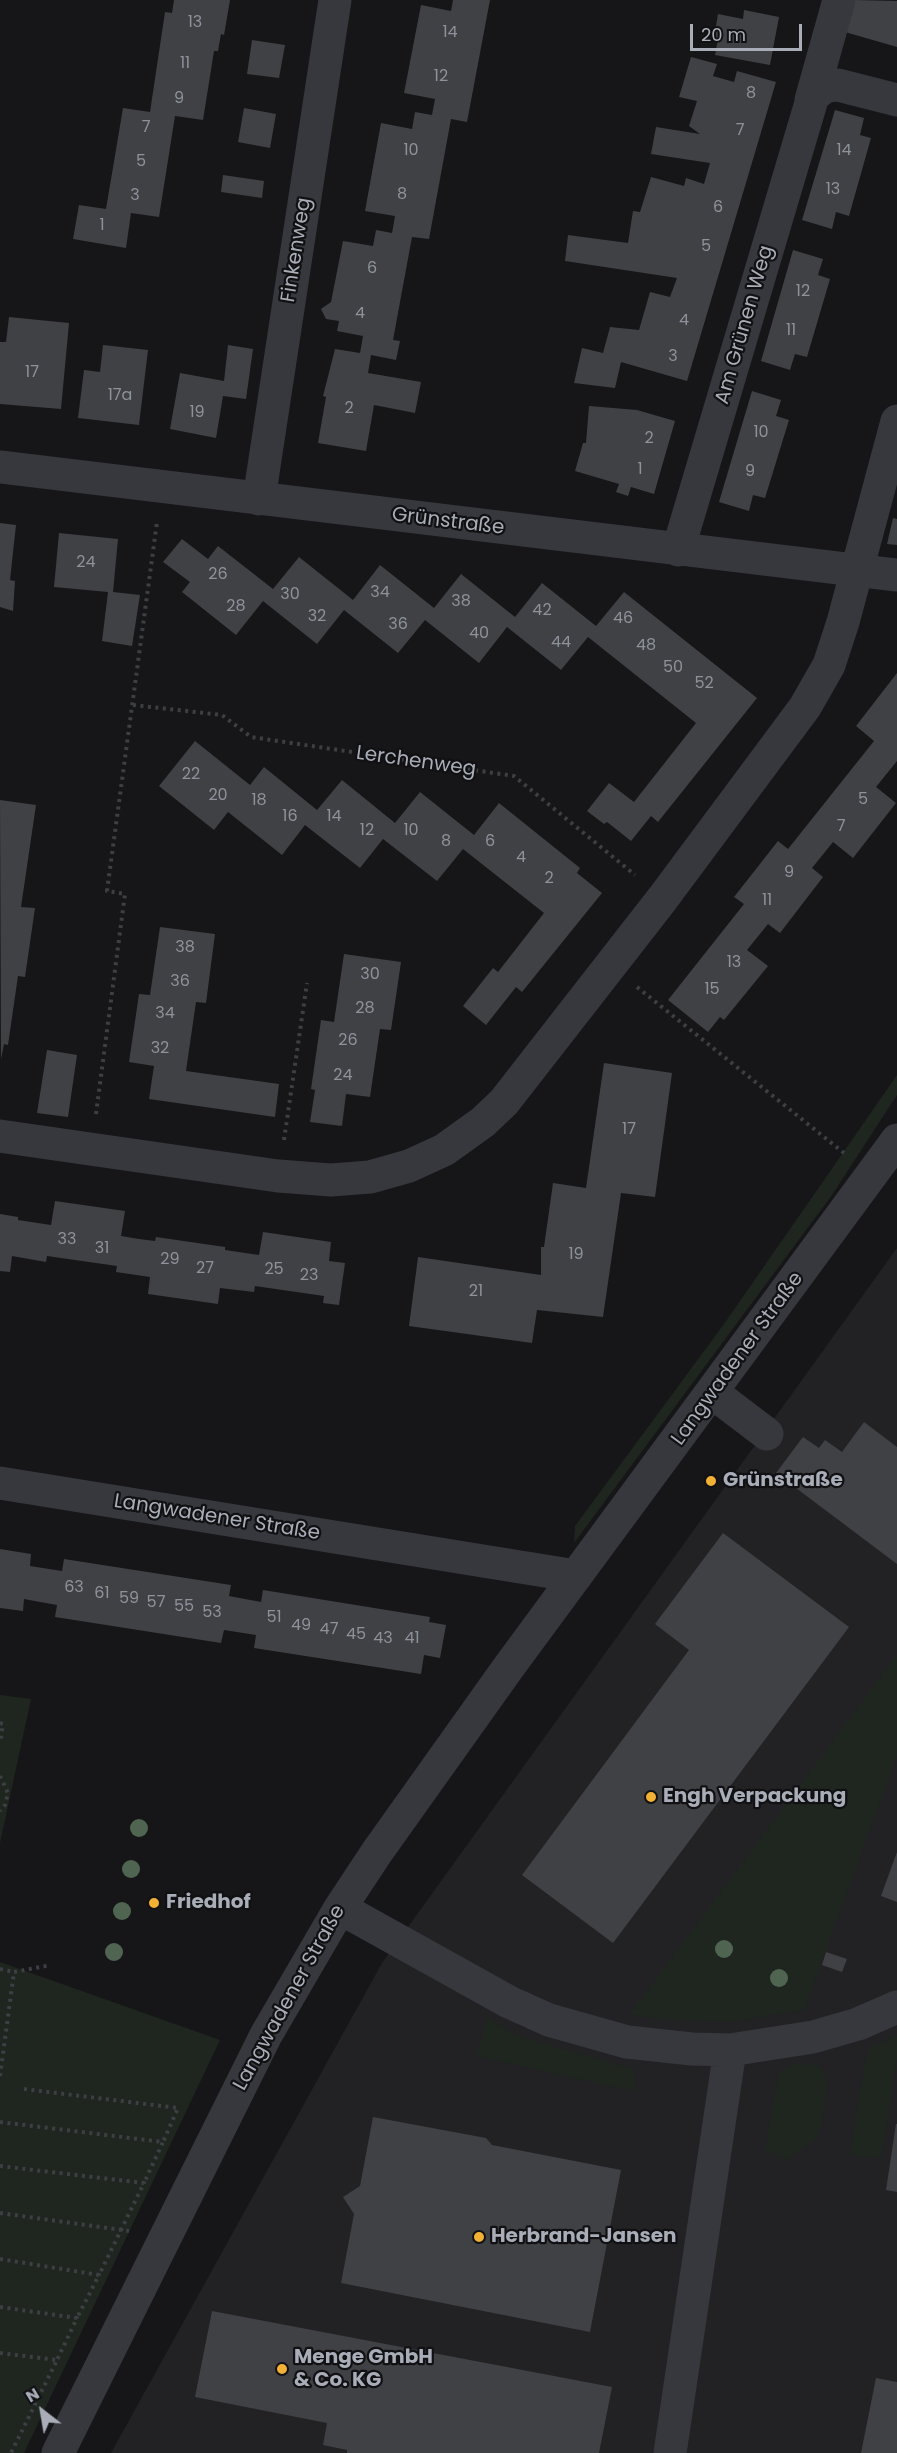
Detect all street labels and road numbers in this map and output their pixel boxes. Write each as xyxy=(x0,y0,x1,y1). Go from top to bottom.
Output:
street label: Finkenweg xyxy=(277,196,317,304)
street label: Am Grünen Weg xyxy=(711,243,779,407)
street label: Grünstraße xyxy=(390,503,506,541)
street label: Lerchenweg xyxy=(354,742,478,782)
street label: Langwadener Straße xyxy=(667,1268,809,1450)
street label: Langwadener Straße xyxy=(112,1490,322,1546)
street label: Langwadener Straße xyxy=(229,1901,351,2095)

